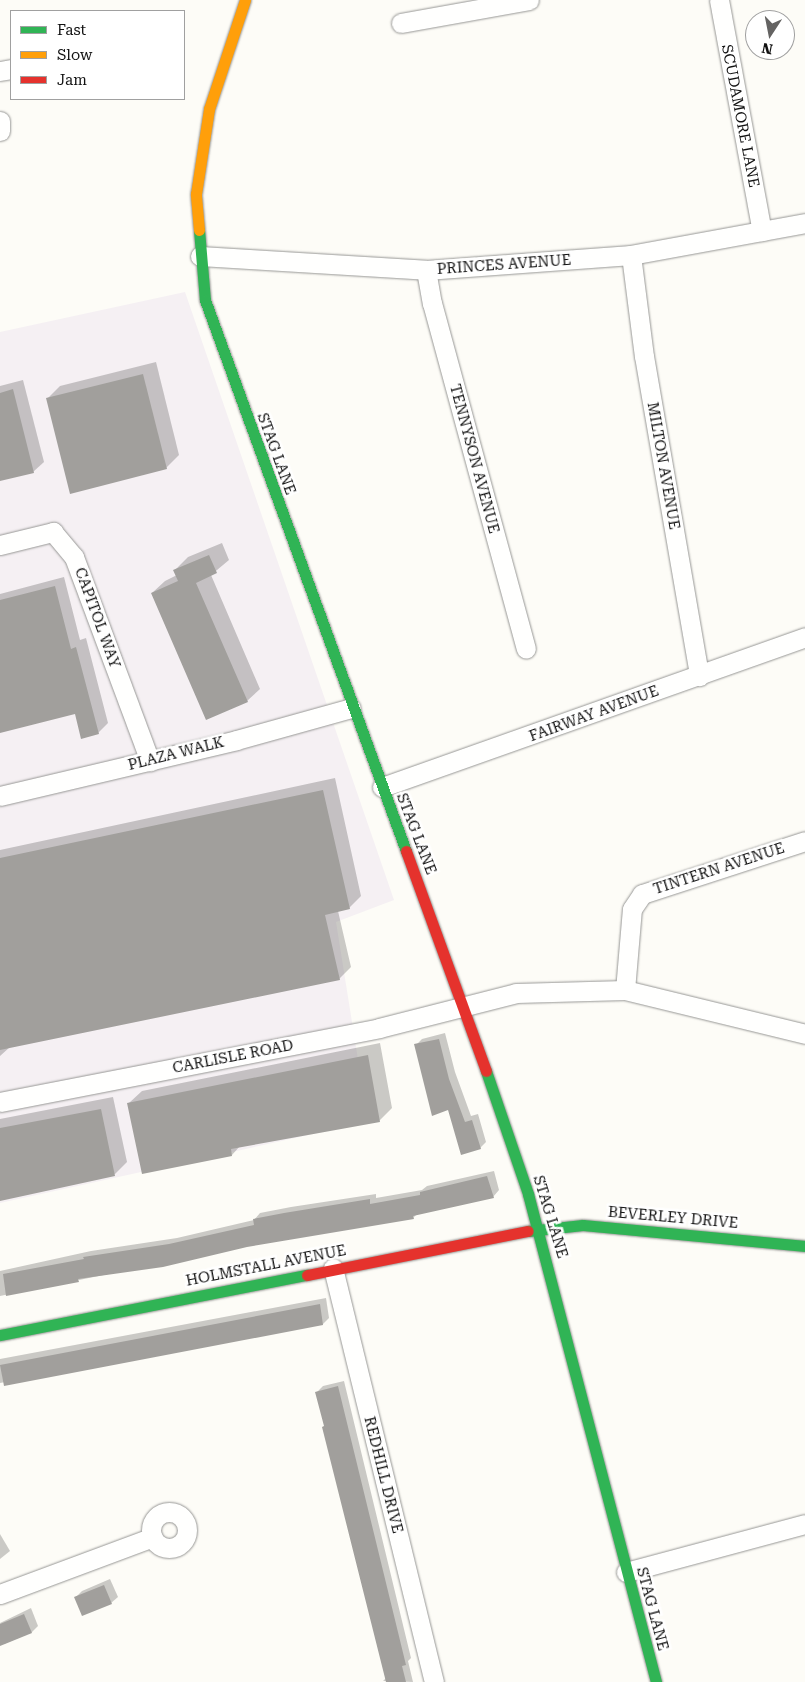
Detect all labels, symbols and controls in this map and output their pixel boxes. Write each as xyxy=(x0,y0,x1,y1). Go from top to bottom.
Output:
legend xyxy=(10,10,185,100)
north arrow xyxy=(745,10,795,60)
text: Fast xyxy=(57,21,86,39)
text: N xyxy=(761,40,774,58)
street label: SCUDAMORE LANE xyxy=(717,43,763,189)
text: Slow xyxy=(57,46,92,64)
text: Jam xyxy=(57,71,87,89)
street label: PRINCES AVENUE xyxy=(436,251,572,279)
street label: TENNYSON AVENUE xyxy=(445,382,503,536)
street label: MILTON AVENUE xyxy=(643,401,683,531)
street label: STAG LANE xyxy=(253,411,299,497)
street label: CAPITOL WAY xyxy=(70,565,124,671)
street label: FAIRWAY AVENUE xyxy=(527,682,661,746)
street label: PLAZA WALK xyxy=(126,733,226,775)
street label: STAG LANE xyxy=(392,791,440,877)
street label: TINTERN AVENUE xyxy=(651,839,787,899)
street label: CARLISLE ROAD xyxy=(171,1036,295,1078)
street label: STAG LANE xyxy=(529,1173,571,1261)
street label: BEVERLEY DRIVE xyxy=(607,1203,739,1233)
street label: HOLMSTALL AVENUE xyxy=(184,1242,348,1290)
street label: REDHILL DRIVE xyxy=(360,1415,406,1535)
street label: STAG LANE xyxy=(632,1565,672,1653)

